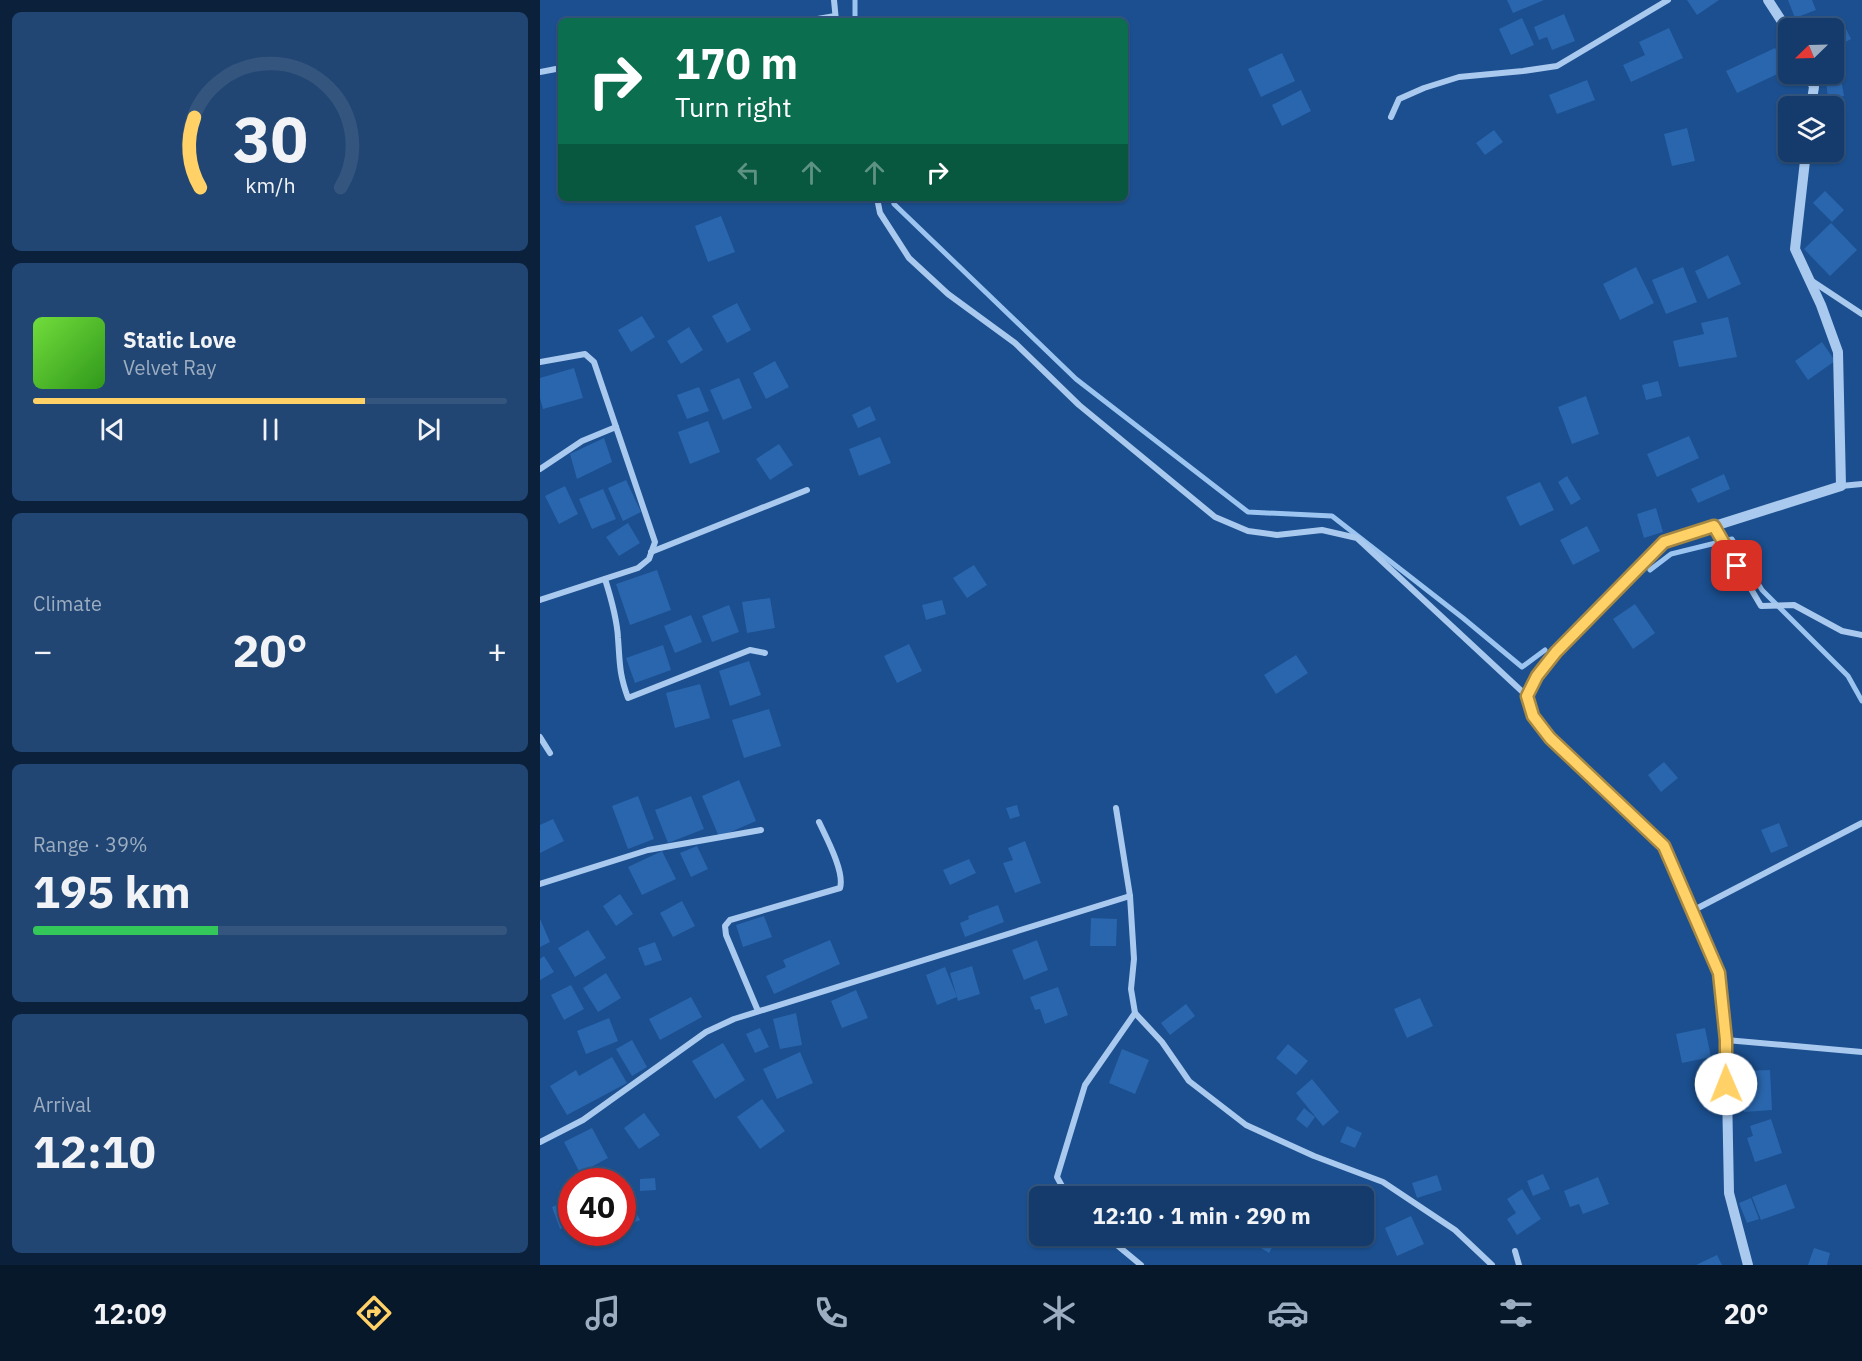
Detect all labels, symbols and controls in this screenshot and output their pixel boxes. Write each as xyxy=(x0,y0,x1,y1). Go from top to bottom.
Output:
north arrow xyxy=(1778,18,1844,84)
map controls xyxy=(1778,18,1844,162)
text: 170 m xyxy=(675,36,798,91)
icon: right xyxy=(576,42,654,120)
text: Turn right xyxy=(675,89,792,124)
button: layers xyxy=(1778,96,1844,162)
text: 30 xyxy=(233,98,307,179)
icon: left xyxy=(732,156,765,189)
icon: ahead xyxy=(795,156,828,189)
icon: ahead xyxy=(858,156,891,189)
icon: right xyxy=(921,156,954,189)
text: km/h xyxy=(245,172,295,200)
text: Static Love xyxy=(123,325,236,354)
text: Velvet Ray xyxy=(123,354,216,381)
icon: previous xyxy=(96,413,129,446)
icon: pause xyxy=(254,413,287,446)
icon: next xyxy=(412,413,445,446)
pin xyxy=(1711,540,1762,591)
icon: arrive xyxy=(1720,549,1753,582)
text: Climate xyxy=(33,590,102,617)
text: 20° xyxy=(232,621,308,679)
text: − xyxy=(33,629,53,672)
text: + xyxy=(487,629,507,672)
text: Range · 39% xyxy=(33,831,148,858)
text: 195 km xyxy=(33,862,191,920)
position arrow xyxy=(1694,1052,1758,1116)
text: Arrival xyxy=(33,1091,91,1118)
text: 12:10 xyxy=(33,1122,156,1180)
speed limit sign: 40 xyxy=(558,1168,636,1246)
text: 12:10 · 1 min · 290 m xyxy=(1092,1201,1311,1230)
icon: directions xyxy=(353,1292,395,1334)
icon: music xyxy=(582,1292,624,1334)
icon: phone xyxy=(810,1292,852,1334)
icon: climate xyxy=(1038,1292,1080,1334)
icon: car xyxy=(1267,1292,1309,1334)
icon: filters xyxy=(1495,1292,1537,1334)
text: 12:09 xyxy=(93,1296,167,1331)
text: 20° xyxy=(1724,1296,1769,1331)

